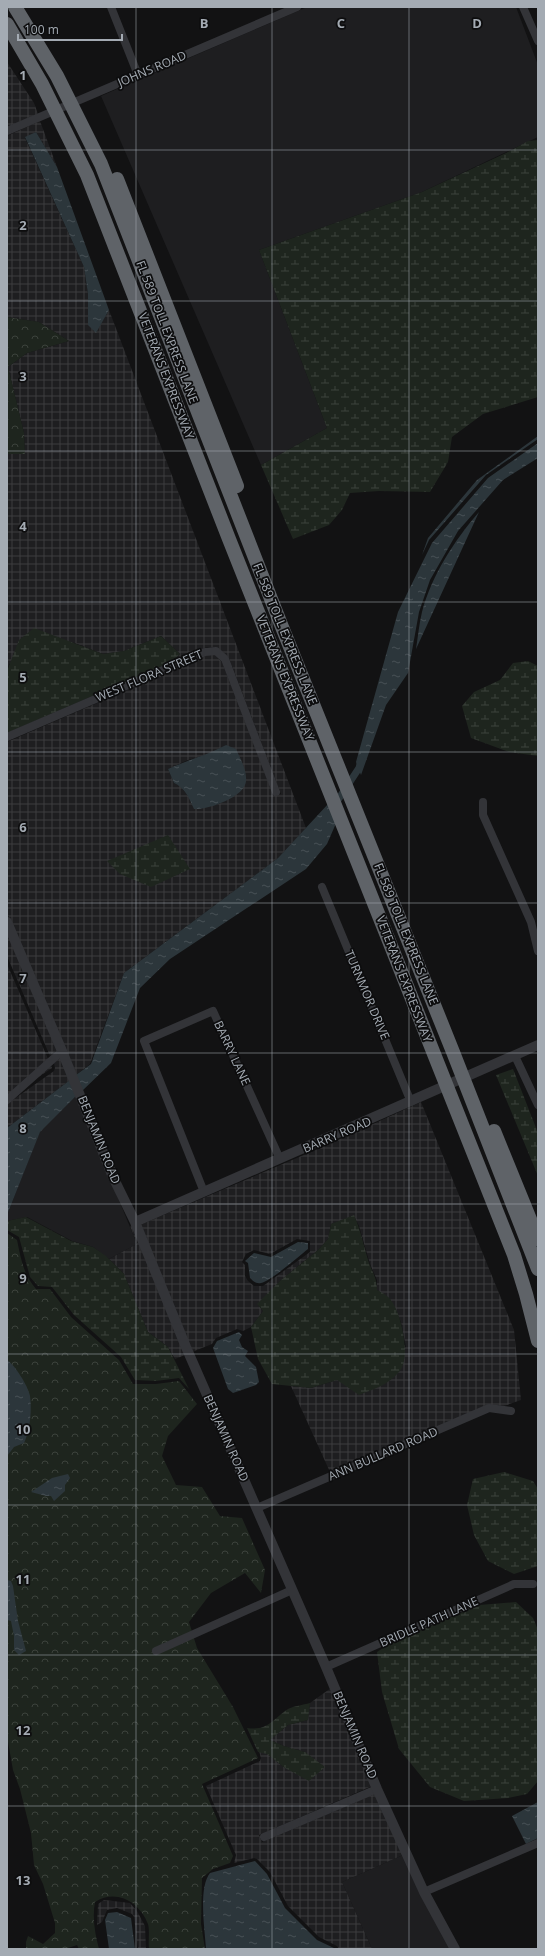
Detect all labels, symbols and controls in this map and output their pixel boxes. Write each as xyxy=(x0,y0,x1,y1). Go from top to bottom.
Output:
text: B xyxy=(200,14,209,32)
text: C xyxy=(337,14,345,32)
text: D xyxy=(472,14,482,32)
scale bar xyxy=(18,16,122,42)
text: 100 m xyxy=(24,21,59,38)
street label: JOHNS ROAD xyxy=(114,46,189,91)
text: 1 xyxy=(19,66,27,84)
text: 2 xyxy=(19,216,27,234)
street label: FL 589 TOLL EXPRESS LANE xyxy=(132,258,203,406)
street label: VETERANS EXPRESSWAY xyxy=(134,310,199,442)
text: 3 xyxy=(19,367,27,385)
text: 4 xyxy=(19,517,27,535)
street label: FL 589 TOLL EXPRESS LANE xyxy=(249,560,322,707)
street label: VETERANS EXPRESSWAY xyxy=(252,612,319,744)
street label: WEST FLORA STREET xyxy=(93,645,205,706)
text: 5 xyxy=(19,668,27,686)
text: 6 xyxy=(19,818,27,836)
street label: FL 589 TOLL EXPRESS LANE xyxy=(370,860,443,1007)
street label: VETERANS EXPRESSWAY xyxy=(372,913,437,1045)
street label: TURNMOR DRIVE xyxy=(341,947,394,1042)
text: 7 xyxy=(19,969,27,987)
street label: BARRY LANE xyxy=(210,1018,255,1088)
street label: BENJAMIN ROAD xyxy=(74,1093,125,1186)
street label: BARRY ROAD xyxy=(300,1112,374,1157)
text: 8 xyxy=(19,1119,27,1137)
text: 9 xyxy=(19,1269,27,1287)
street label: BENJAMIN ROAD xyxy=(200,1392,253,1484)
text: 10 xyxy=(16,1420,30,1438)
street label: ANN BULLARD ROAD xyxy=(325,1423,440,1484)
text: 11 xyxy=(16,1570,30,1588)
street label: BRIDLE PATH LANE xyxy=(377,1592,481,1651)
street label: BENJAMIN ROAD xyxy=(329,1688,382,1781)
text: 12 xyxy=(16,1721,31,1739)
text: 13 xyxy=(16,1871,30,1889)

